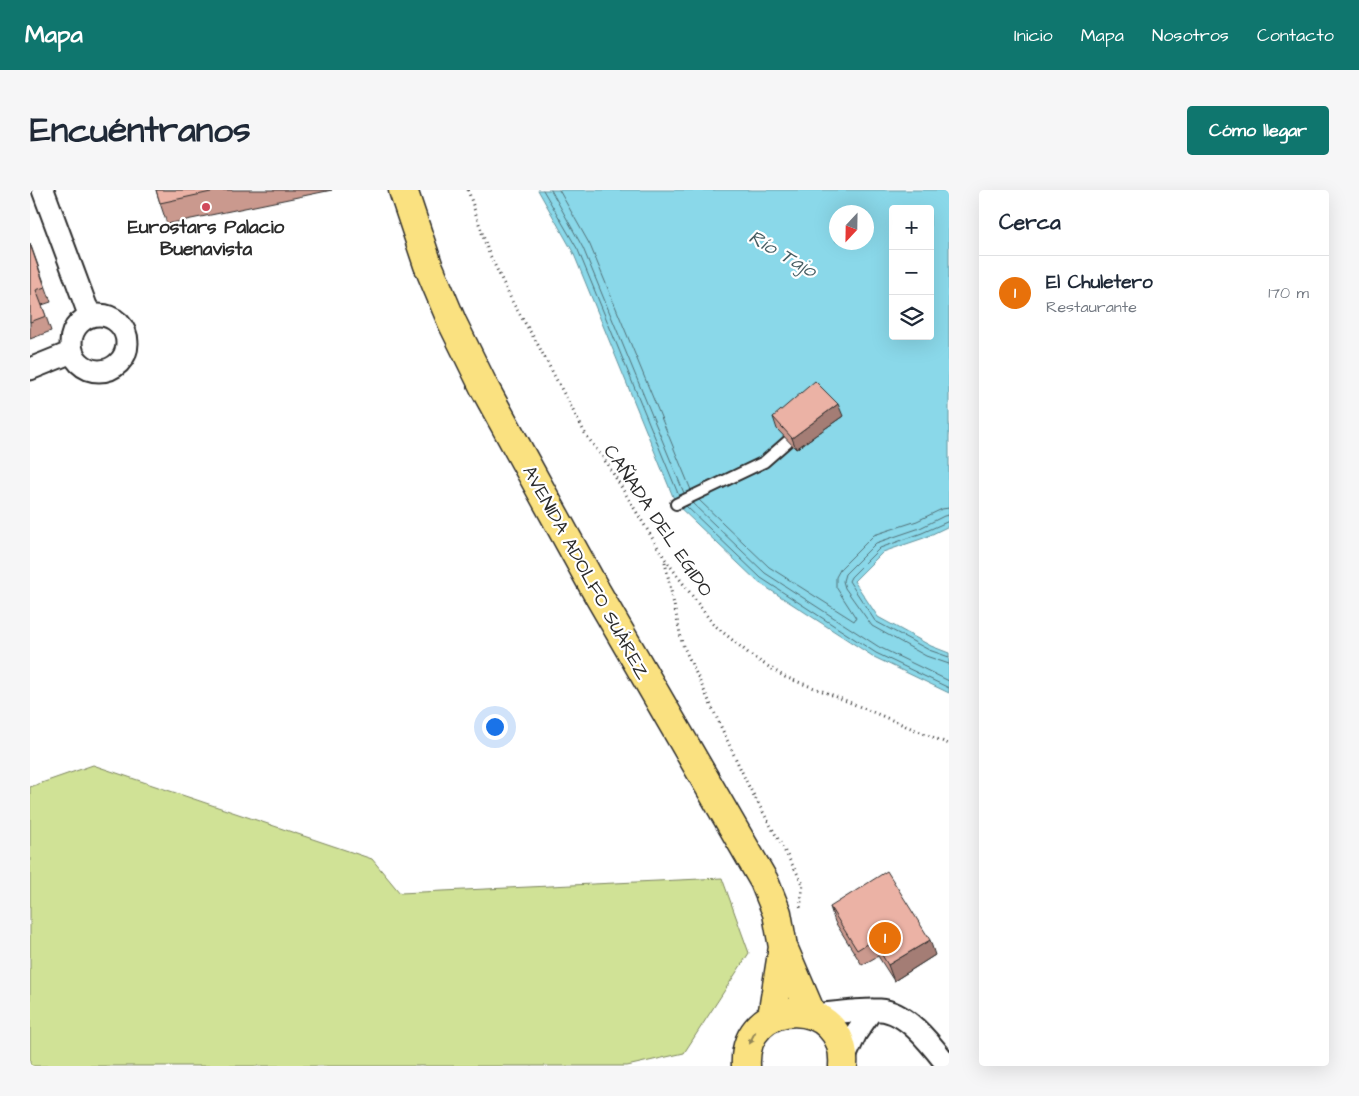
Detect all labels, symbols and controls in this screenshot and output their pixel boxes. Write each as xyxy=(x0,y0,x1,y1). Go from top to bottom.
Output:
text: Mapa xyxy=(25,18,83,52)
text: Inicio xyxy=(1014,23,1053,48)
text: Mapa xyxy=(1081,23,1124,48)
text: Nosotros xyxy=(1152,23,1229,48)
text: Contacto xyxy=(1257,23,1334,48)
text: Encuéntranos xyxy=(30,106,251,155)
button: Cómo llegar xyxy=(1187,106,1329,155)
marker: Eurostars Palacio Buenavista xyxy=(200,201,212,213)
north arrow xyxy=(829,205,874,250)
map controls xyxy=(889,205,934,340)
button: + xyxy=(889,205,934,250)
text: Cerca xyxy=(999,208,1061,237)
place label: Eurostars Palacio Buenavista xyxy=(128,214,285,263)
water label: Río Tajo xyxy=(743,223,823,285)
button: − xyxy=(889,250,934,295)
text: El Chuletero xyxy=(1046,269,1153,296)
text: 1 xyxy=(1014,282,1016,304)
text: 170 m xyxy=(1268,282,1309,304)
button: layers xyxy=(889,295,934,340)
text: Restaurante xyxy=(1046,296,1137,318)
street label: CAÑADA DEL EGIDO xyxy=(597,439,719,603)
street label: AVENIDA ADOLFO SUÁREZ xyxy=(516,461,656,685)
your location xyxy=(482,714,508,740)
pin: 1 xyxy=(869,919,901,957)
one-way arrow xyxy=(748,1030,756,1045)

